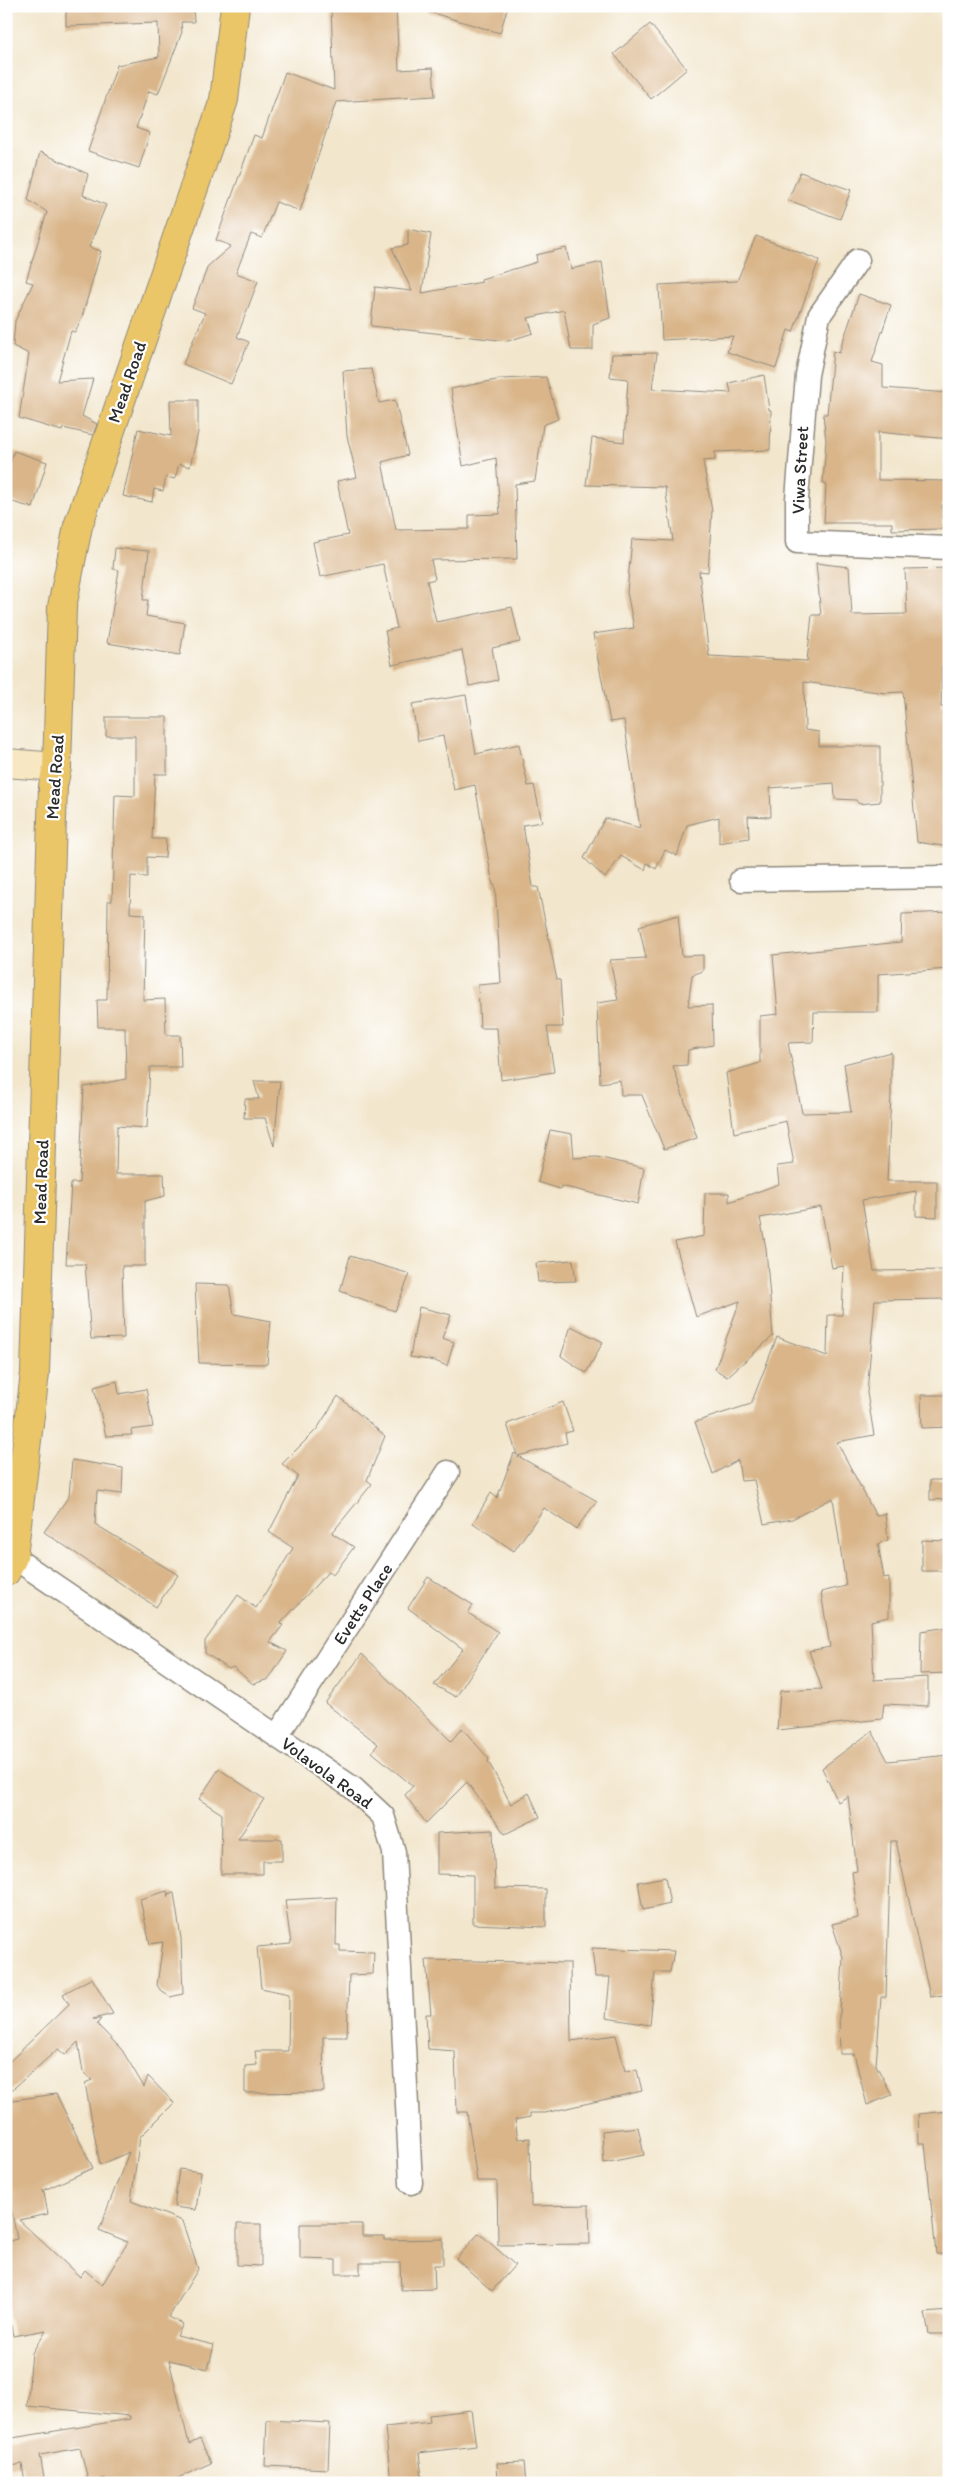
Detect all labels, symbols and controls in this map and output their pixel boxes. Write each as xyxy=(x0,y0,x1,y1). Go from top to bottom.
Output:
street label: Mead Road xyxy=(103,338,151,426)
street label: Viwa Street xyxy=(787,425,813,515)
street label: Mead Road xyxy=(41,734,69,820)
street label: Mead Road xyxy=(29,1139,53,1225)
street label: Evetts Place xyxy=(328,1559,398,1649)
street label: Volavola Road xyxy=(277,1732,377,1814)

